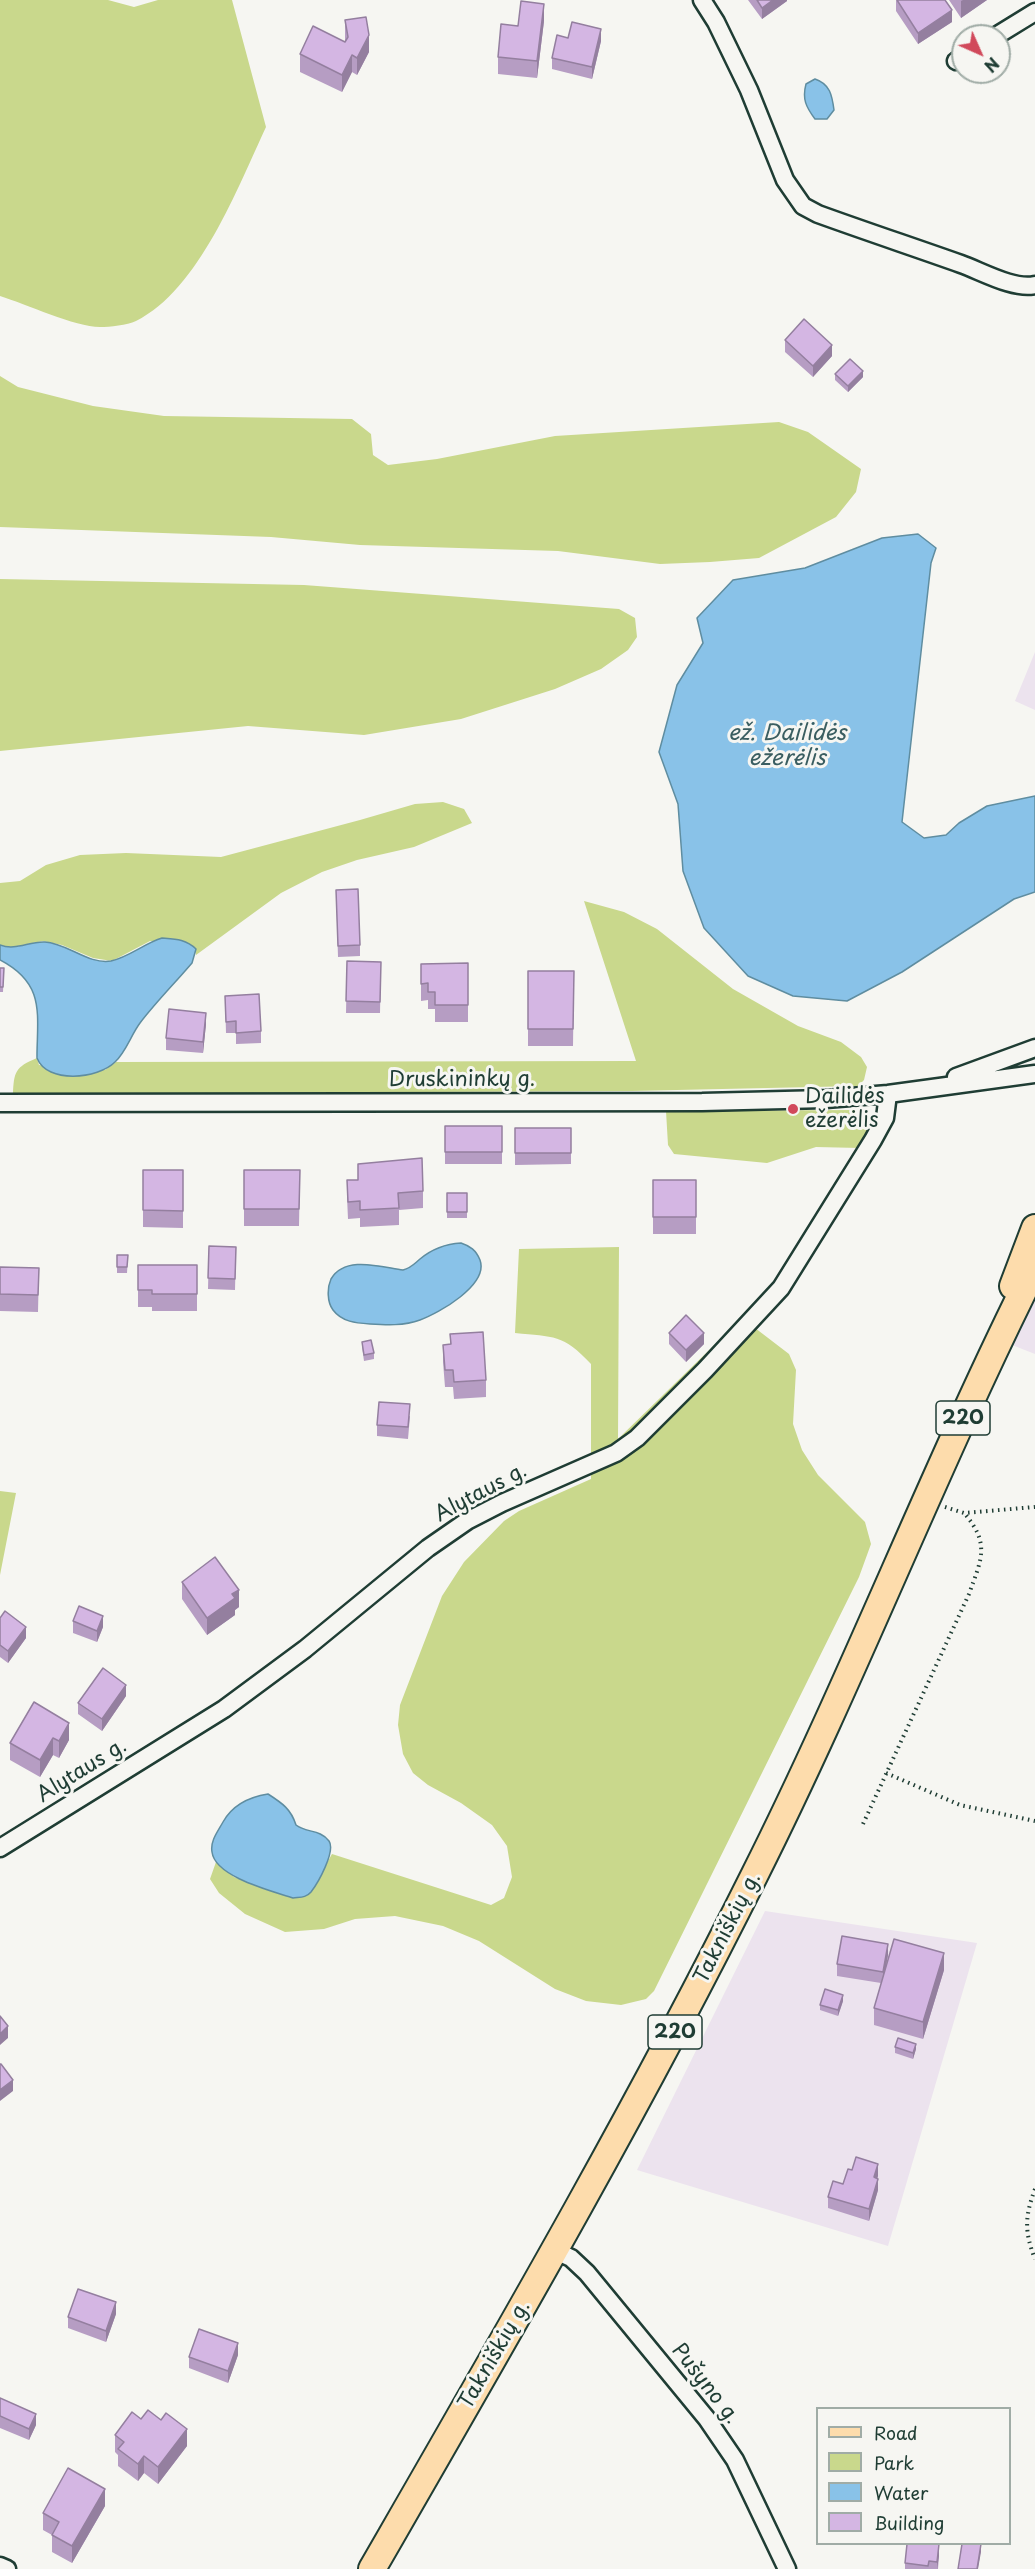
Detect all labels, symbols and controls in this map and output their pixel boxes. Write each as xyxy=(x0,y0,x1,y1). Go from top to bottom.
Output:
north arrow xyxy=(951,24,1011,84)
text: N xyxy=(979,52,1005,78)
water label: ež. Dailidės ežerėlis xyxy=(728,721,846,772)
street label: Druskininkų g. xyxy=(389,1067,535,1093)
place label: Dailidės ežerėlis xyxy=(805,1084,885,1134)
marker: Dailidės ežerėlis xyxy=(786,1102,800,1116)
road number: 220 xyxy=(936,1401,990,1435)
street label: Alytaus g. xyxy=(431,1458,531,1528)
street label: Alytaus g. xyxy=(33,1734,131,1808)
street label: Takniškių g. xyxy=(689,1868,767,1988)
road number: 220 xyxy=(648,2015,702,2049)
street label: Takniškių g. xyxy=(454,2296,536,2414)
street label: Pušyno g. xyxy=(666,2339,744,2429)
legend xyxy=(816,2407,1011,2545)
text: Road xyxy=(874,2419,918,2446)
text: Park xyxy=(874,2449,914,2476)
text: Water xyxy=(874,2479,928,2506)
text: Building xyxy=(874,2509,944,2536)

